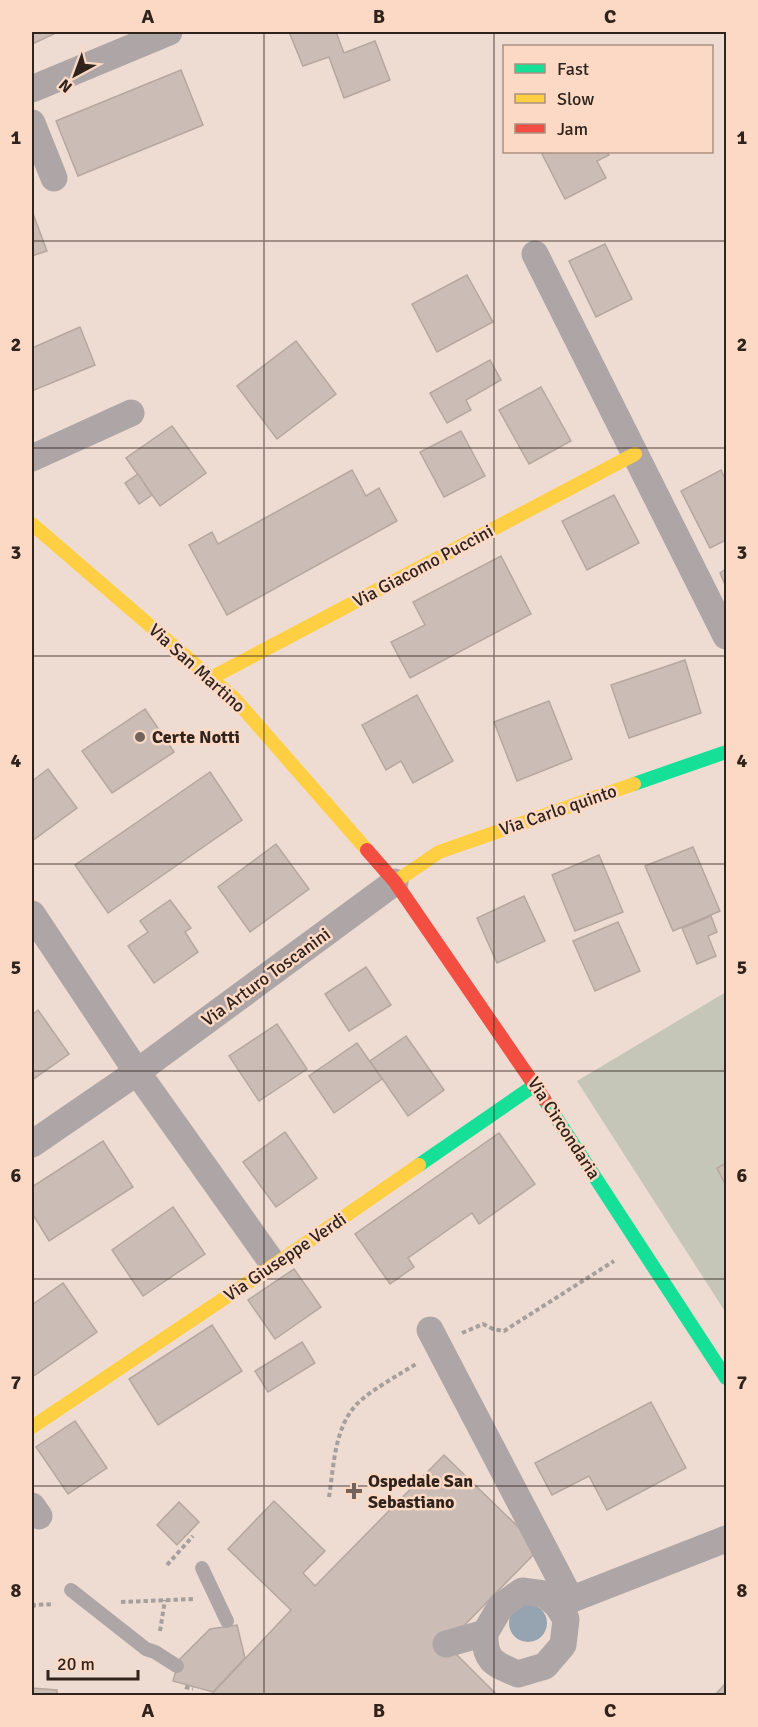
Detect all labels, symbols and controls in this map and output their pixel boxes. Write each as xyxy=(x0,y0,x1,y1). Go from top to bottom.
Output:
text: A xyxy=(142,4,155,29)
text: B xyxy=(373,4,385,29)
text: C xyxy=(604,4,616,29)
north arrow xyxy=(45,45,105,105)
legend xyxy=(503,45,713,153)
text: Fast xyxy=(557,58,589,80)
text: N xyxy=(55,74,77,97)
text: Slow xyxy=(557,88,594,110)
text: Jam xyxy=(557,118,588,140)
text: 1 xyxy=(11,125,22,150)
text: 1 xyxy=(737,125,748,150)
text: 2 xyxy=(11,332,21,357)
text: 2 xyxy=(737,332,747,357)
street label: Via Giacomo Puccini xyxy=(349,520,497,612)
text: 3 xyxy=(11,540,21,565)
text: 3 xyxy=(737,540,747,565)
street label: Via San Martino xyxy=(144,619,250,717)
place label: Certe Notti xyxy=(152,726,240,748)
marker: Certe Notti xyxy=(133,730,147,744)
text: 4 xyxy=(11,748,22,773)
text: 4 xyxy=(737,748,748,773)
street label: Via Carlo quinto xyxy=(496,780,620,840)
street label: Via Arturo Toscanini xyxy=(197,923,335,1031)
text: 5 xyxy=(11,955,21,980)
text: 5 xyxy=(737,955,747,980)
street label: Via Circondaria xyxy=(523,1073,605,1183)
text: 6 xyxy=(11,1163,22,1188)
text: 6 xyxy=(737,1163,748,1188)
street label: Via Giuseppe Verdi xyxy=(220,1208,350,1306)
text: 7 xyxy=(11,1370,22,1395)
text: 7 xyxy=(737,1370,748,1395)
place label: Ospedale San Sebastiano xyxy=(368,1470,473,1513)
marker: Ospedale San Sebastiano xyxy=(345,1482,363,1500)
text: 8 xyxy=(11,1578,22,1603)
text: 8 xyxy=(737,1578,748,1603)
scale bar xyxy=(48,1643,138,1681)
text: 20 m xyxy=(57,1653,95,1675)
text: A xyxy=(142,1698,155,1723)
text: B xyxy=(373,1698,385,1723)
text: C xyxy=(604,1698,616,1723)

